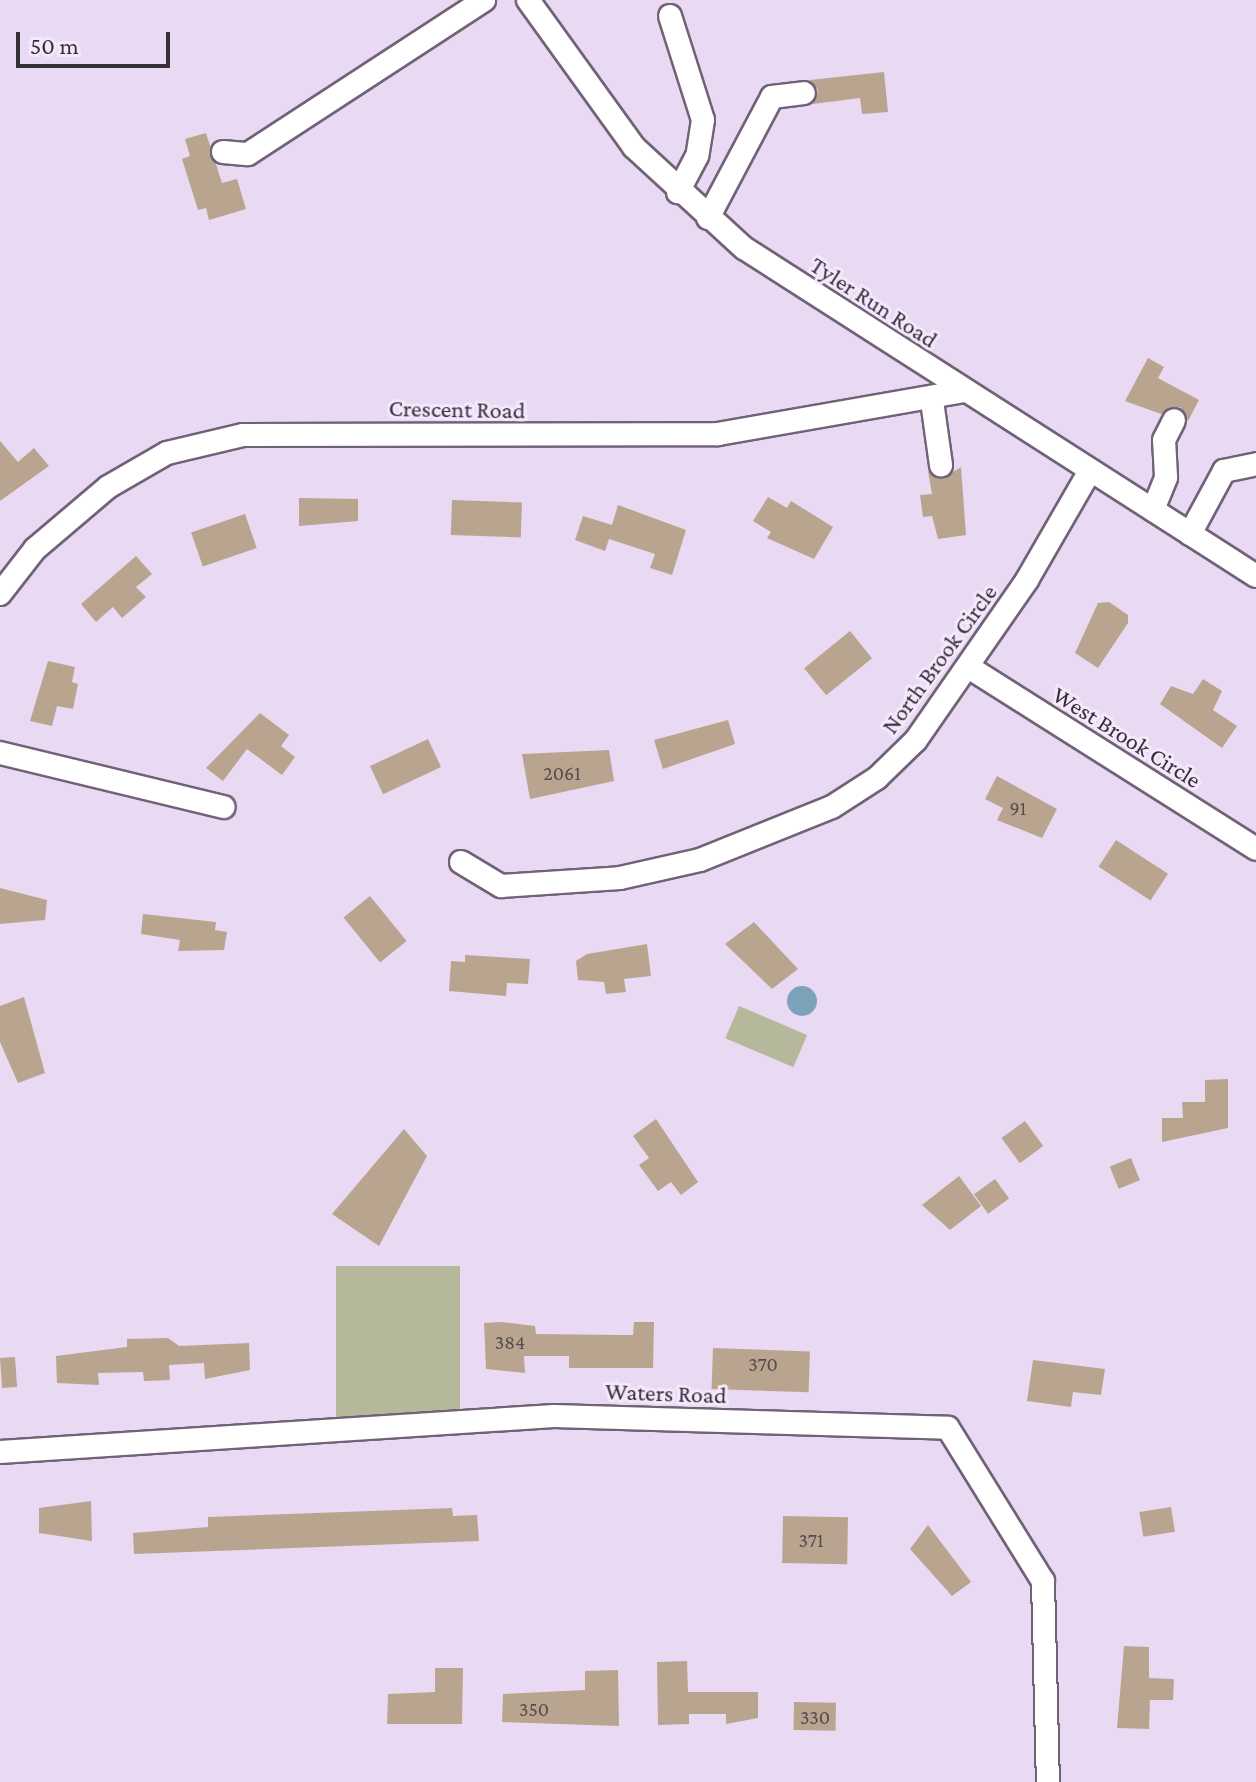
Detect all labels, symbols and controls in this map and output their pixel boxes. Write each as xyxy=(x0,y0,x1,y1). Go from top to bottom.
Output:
scale bar xyxy=(20,16,174,66)
text: 50 m xyxy=(30,32,79,59)
street label: Tyler Run Road xyxy=(805,250,943,354)
street label: Crescent Road xyxy=(388,393,526,425)
street label: North Brook Circle xyxy=(875,579,1003,739)
street label: West Brook Circle xyxy=(1047,680,1207,794)
house number: 2061 xyxy=(543,761,581,785)
house number: 91 xyxy=(1010,796,1026,820)
house number: 384 xyxy=(495,1330,525,1354)
house number: 370 xyxy=(748,1352,778,1376)
street label: Waters Road xyxy=(605,1376,727,1410)
house number: 371 xyxy=(798,1528,824,1552)
house number: 350 xyxy=(519,1697,549,1721)
house number: 330 xyxy=(800,1705,830,1729)

